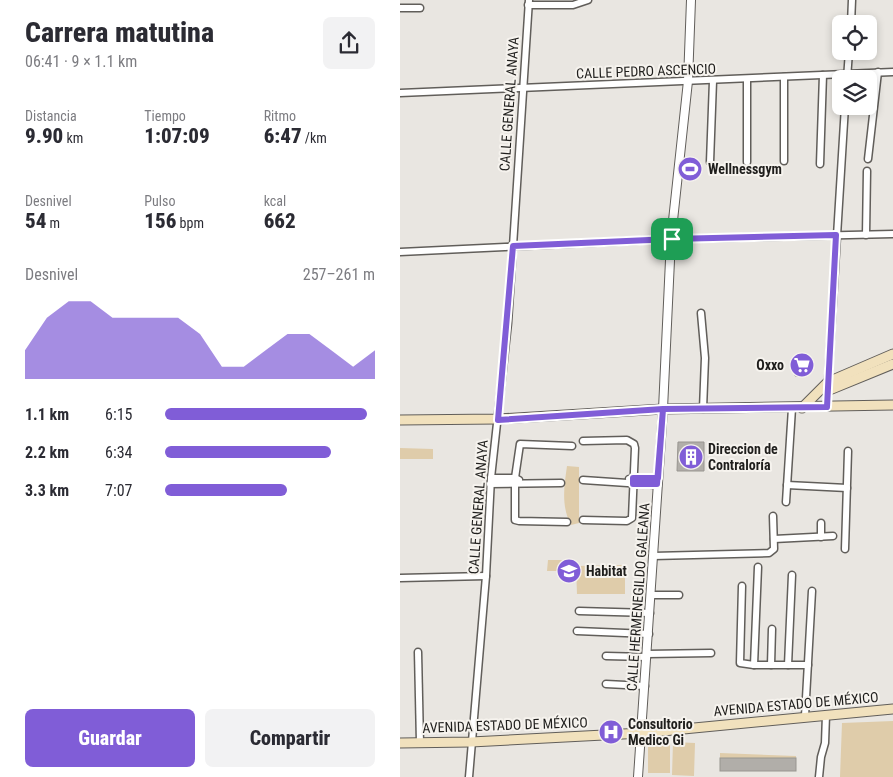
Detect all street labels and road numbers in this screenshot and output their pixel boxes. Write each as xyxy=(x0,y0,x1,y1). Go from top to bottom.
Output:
street label: CALLE GENERAL ANAYA xyxy=(496,36,522,172)
street label: CALLE PEDRO ASCENCIO xyxy=(576,61,716,81)
street label: CALLE GENERAL ANAYA xyxy=(465,439,491,575)
street label: CALLE HERMENEGILDO GALEANA xyxy=(623,502,653,692)
street label: AVENIDA ESTADO DE MÉXICO xyxy=(713,688,879,719)
street label: AVENIDA ESTADO DE MÉXICO xyxy=(422,713,588,736)

